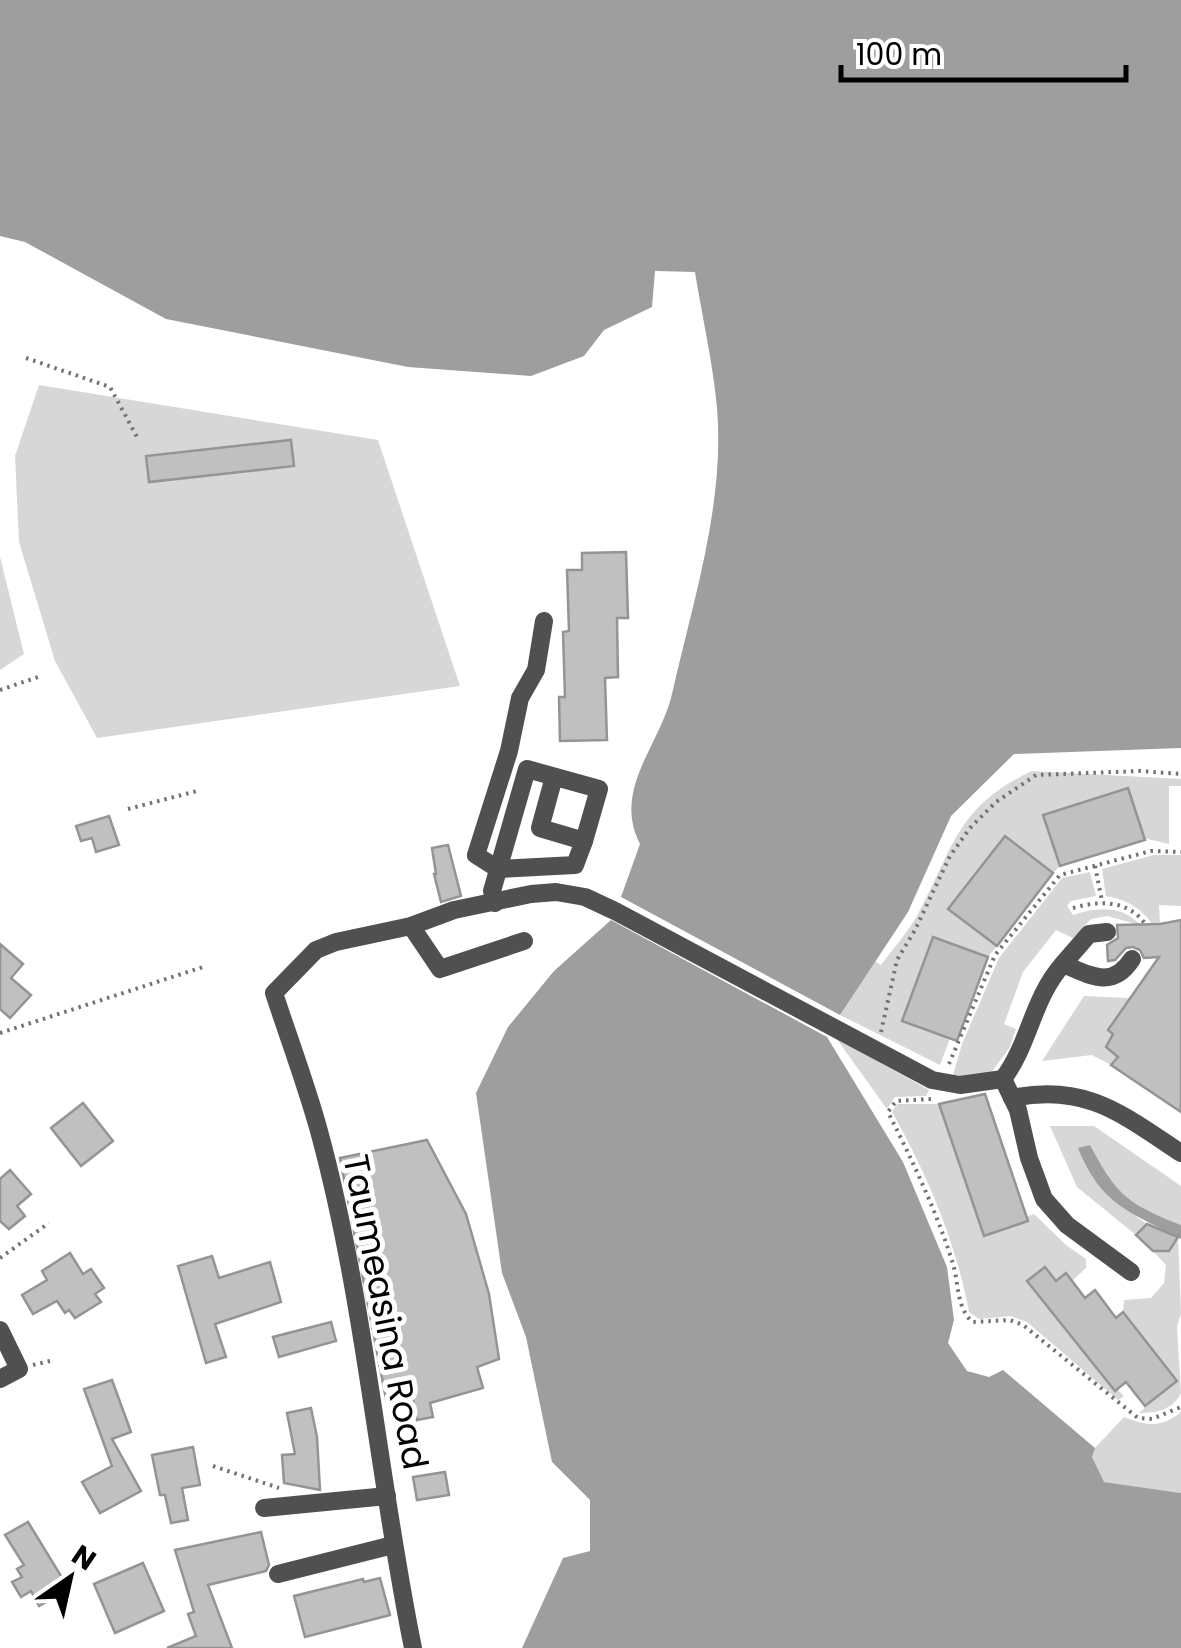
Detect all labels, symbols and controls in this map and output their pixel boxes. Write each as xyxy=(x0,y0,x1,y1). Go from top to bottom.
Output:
scale bar xyxy=(841,20,1126,82)
text: 100 m xyxy=(856,33,942,76)
street label: Taumeasina Road xyxy=(331,1150,441,1474)
north arrow xyxy=(20,1528,120,1628)
text: N xyxy=(64,1536,103,1580)

